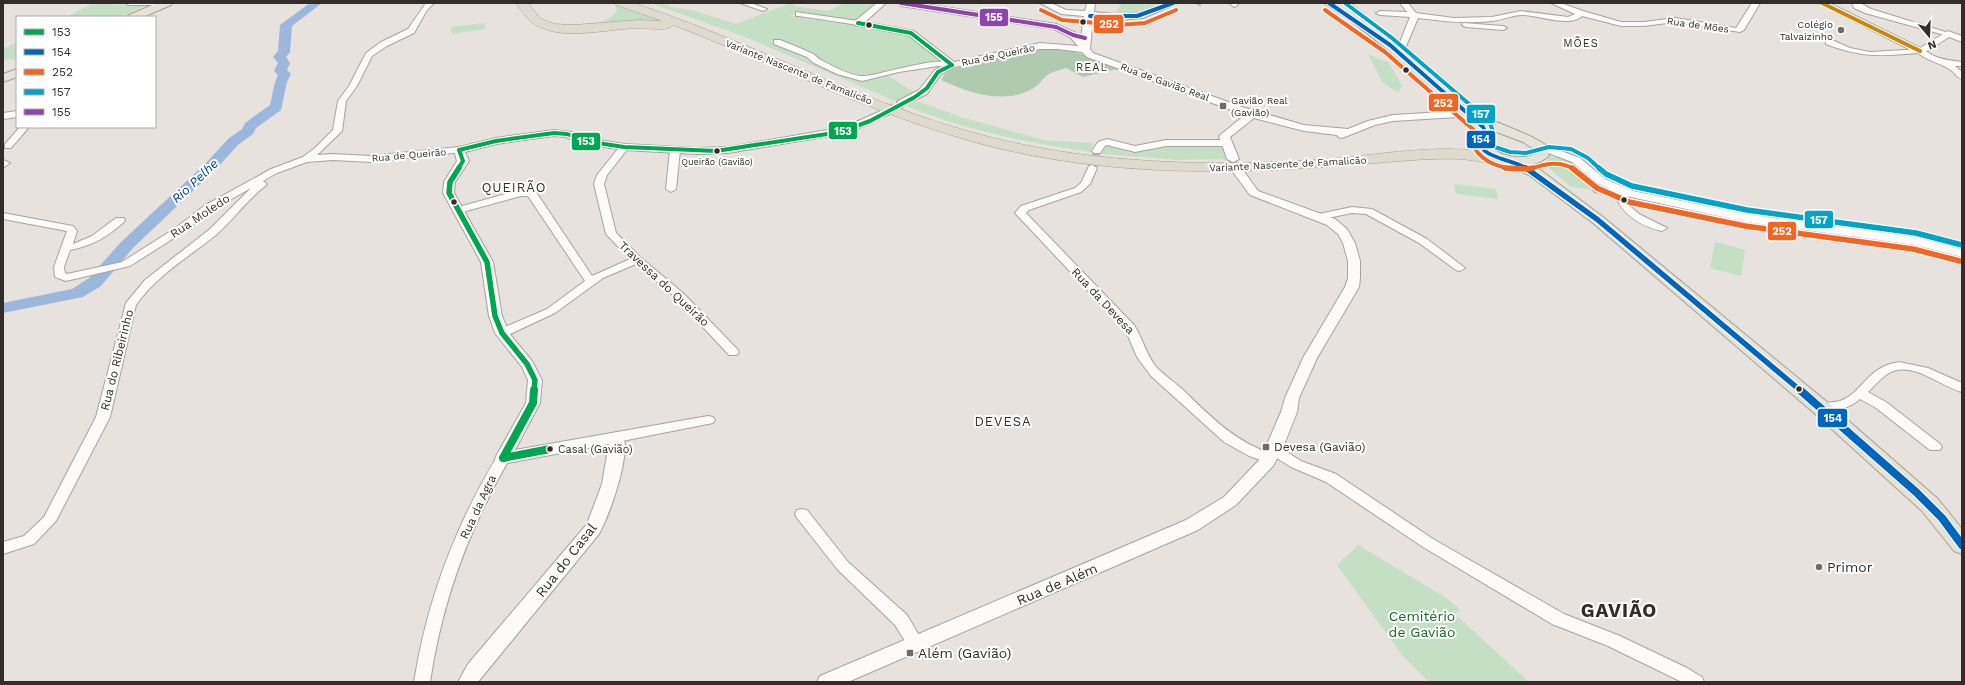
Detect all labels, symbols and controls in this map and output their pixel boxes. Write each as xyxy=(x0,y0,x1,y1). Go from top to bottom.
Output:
line badge: 155 xyxy=(979,8,1009,27)
text: 155 xyxy=(985,11,1003,24)
line badge: 252 xyxy=(1093,14,1124,34)
street label: Rua de Mões xyxy=(1666,15,1730,35)
legend xyxy=(16,16,156,128)
north arrow xyxy=(1909,16,1949,56)
unlabelled marker xyxy=(1078,17,1088,27)
text: 252 xyxy=(1099,18,1119,31)
place label: Colégio Talvaizinho xyxy=(1780,19,1833,42)
unlabelled marker xyxy=(864,20,874,30)
text: 153 xyxy=(52,25,71,39)
marker: Colégio Talvaizinho xyxy=(1836,25,1846,35)
district label: MÕES xyxy=(1563,36,1599,50)
street label: Variante Nascente de Famalicão xyxy=(724,37,874,107)
text: N xyxy=(1926,38,1938,52)
street label: Rua de Queirão xyxy=(960,42,1036,68)
text: 154 xyxy=(52,45,71,59)
district label: REAL xyxy=(1076,61,1108,74)
street label: Rua de Gavião Real xyxy=(1119,61,1211,103)
text: 252 xyxy=(52,65,73,79)
unlabelled marker xyxy=(1401,65,1411,75)
text: 157 xyxy=(52,85,71,99)
line badge: 252 xyxy=(1428,93,1459,112)
place label: Gavião Real (Gavião) xyxy=(1231,95,1288,118)
text: 252 xyxy=(1433,97,1453,110)
marker: Gavião Real (Gavião) xyxy=(1218,101,1228,111)
line badge: 157 xyxy=(1466,104,1496,124)
text: 155 xyxy=(52,105,71,119)
text: 157 xyxy=(1472,108,1490,121)
line badge: 153 xyxy=(828,121,858,140)
text: 153 xyxy=(834,125,852,138)
line badge: 154 xyxy=(1466,130,1496,149)
line badge: 153 xyxy=(571,132,601,151)
text: 154 xyxy=(1472,133,1490,146)
text: 153 xyxy=(577,135,595,148)
street label: Rua de Queirão xyxy=(371,146,447,164)
marker: Queirão (Gavião) xyxy=(712,146,722,156)
street label: Variante Nascente de Famalicão xyxy=(1209,154,1367,174)
water label: Rio Pelhe xyxy=(169,156,221,206)
place label: Queirão (Gavião) xyxy=(681,157,753,167)
district label: QUEIRÃO xyxy=(482,180,546,195)
street label: Rua Moledo xyxy=(168,191,232,241)
unlabelled marker xyxy=(1619,195,1629,205)
unlabelled marker xyxy=(449,197,459,207)
line badge: 157 xyxy=(1804,210,1834,229)
text: 157 xyxy=(1810,214,1828,227)
line badge: 252 xyxy=(1767,221,1797,241)
text: 252 xyxy=(1772,225,1792,238)
street label: Travessa do Queirão xyxy=(616,239,712,329)
street label: Rua da Devesa xyxy=(1069,265,1137,337)
street label: Rua do Ribeirinho xyxy=(98,308,136,412)
unlabelled marker xyxy=(1794,384,1804,394)
line badge: 154 xyxy=(1817,408,1848,428)
text: 154 xyxy=(1824,412,1842,425)
district label: DEVESA xyxy=(974,414,1032,429)
place label: Devesa (Gavião) xyxy=(1274,440,1366,454)
marker: Devesa (Gavião) xyxy=(1261,442,1271,452)
place label: Casal (Gavião) xyxy=(558,443,633,456)
marker: Casal (Gavião) xyxy=(545,444,555,454)
street label: Rua da Agra xyxy=(457,472,499,541)
street label: Rua do Casal xyxy=(532,519,600,600)
place label: Primor xyxy=(1827,559,1873,575)
street label: Rua de Além xyxy=(1014,560,1100,608)
marker: Primor xyxy=(1814,562,1824,572)
district label: GAVIÃO xyxy=(1581,599,1657,622)
park label: Cemitério de Gavião xyxy=(1389,608,1455,640)
place label: Além (Gavião) xyxy=(918,645,1012,661)
marker: Além (Gavião) xyxy=(905,648,915,658)

